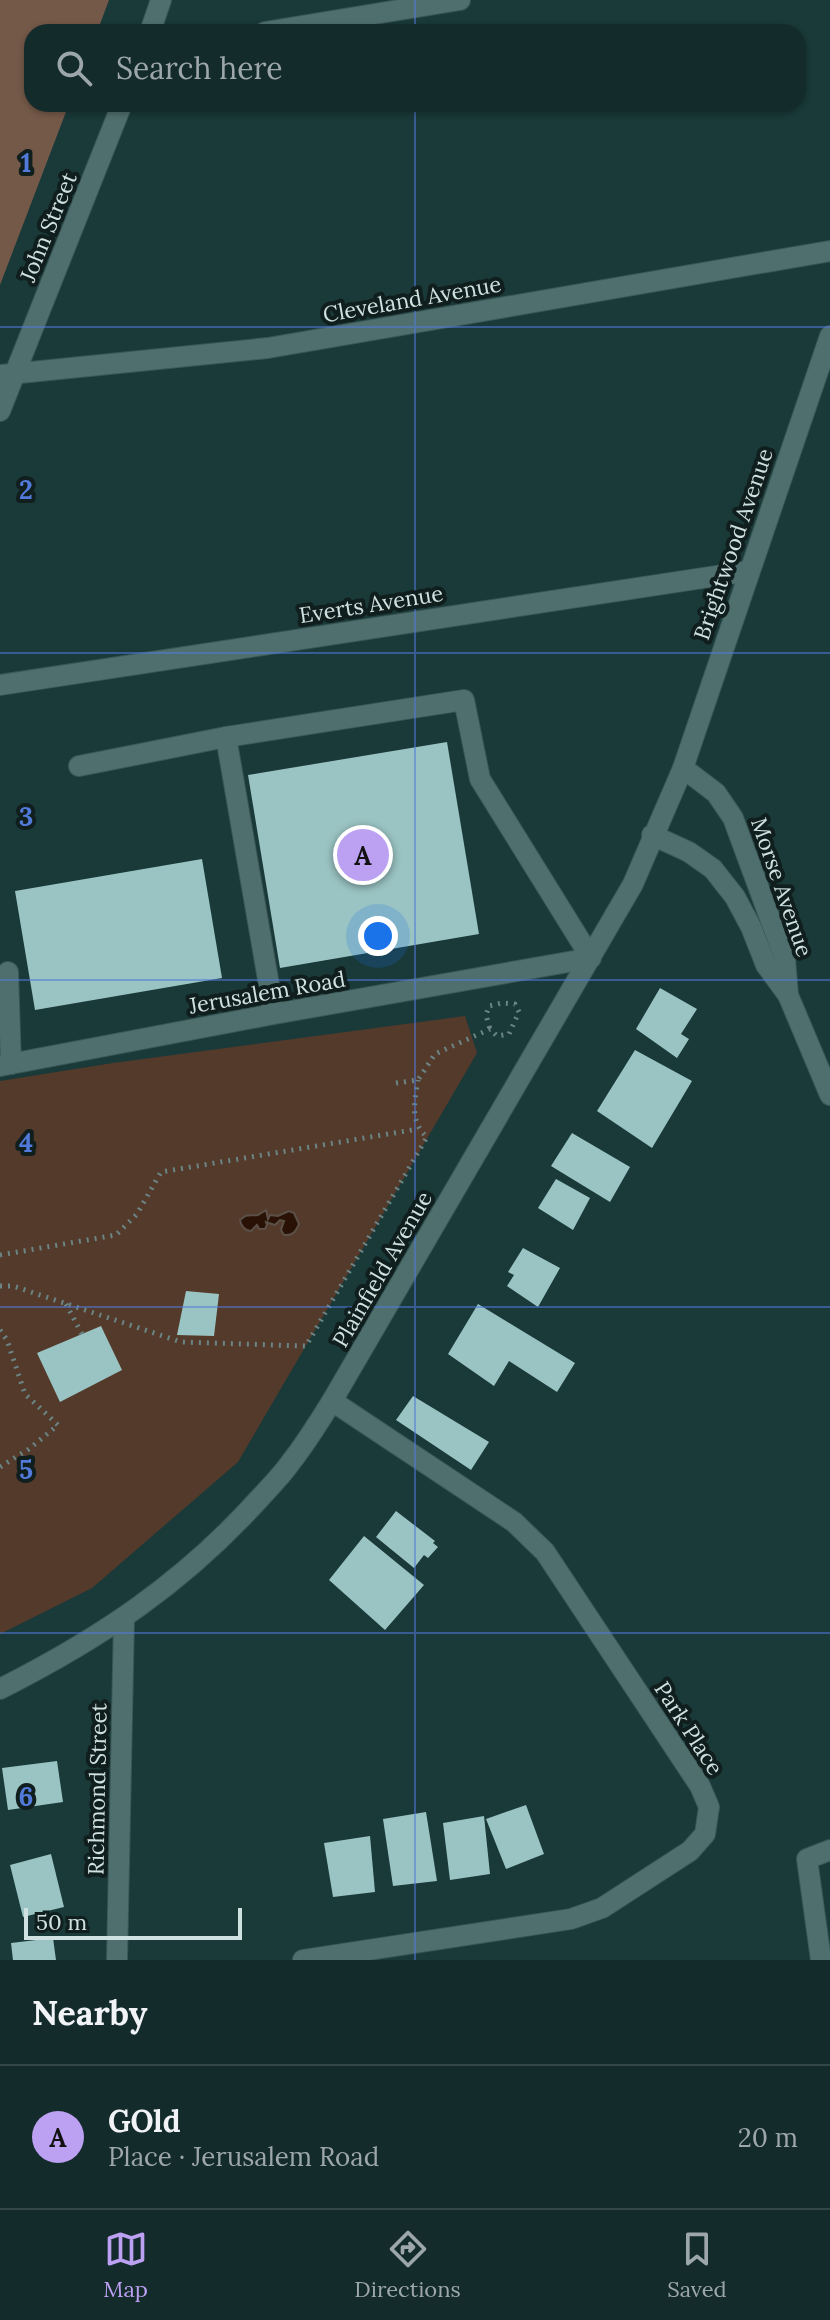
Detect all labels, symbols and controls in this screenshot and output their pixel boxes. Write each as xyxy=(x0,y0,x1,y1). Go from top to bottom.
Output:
search box xyxy=(24,24,806,112)
icon: search xyxy=(52,46,96,90)
text: Search here xyxy=(116,49,283,87)
text: 1 xyxy=(21,146,31,179)
street label: John Street xyxy=(13,168,83,287)
street label: Cleveland Avenue xyxy=(321,270,503,328)
street label: Brightwood Avenue xyxy=(687,445,779,643)
text: 2 xyxy=(19,473,33,506)
street label: Everts Avenue xyxy=(297,579,445,629)
text: 3 xyxy=(19,800,33,833)
street label: Morse Avenue xyxy=(745,814,819,960)
pin: A xyxy=(337,825,389,885)
your location xyxy=(358,916,398,956)
street label: Jerusalem Road xyxy=(186,964,347,1020)
text: 4 xyxy=(19,1126,33,1159)
street label: Plainfield Avenue xyxy=(326,1186,438,1352)
text: 5 xyxy=(19,1453,33,1486)
street label: Park Place xyxy=(648,1676,730,1780)
street label: Richmond Street xyxy=(82,1702,113,1875)
text: 6 xyxy=(19,1780,33,1813)
scale bar xyxy=(24,1904,242,1940)
text: 50 m xyxy=(36,1908,87,1936)
text: Nearby xyxy=(32,1991,148,2034)
text: GOld xyxy=(108,2102,181,2140)
text: A xyxy=(49,2121,67,2154)
text: 20 m xyxy=(738,2121,798,2154)
text: Place · Jerusalem Road xyxy=(108,2140,379,2173)
tab: Map xyxy=(103,2227,148,2303)
tab: Directions xyxy=(354,2227,461,2303)
tab: Saved xyxy=(667,2227,727,2303)

